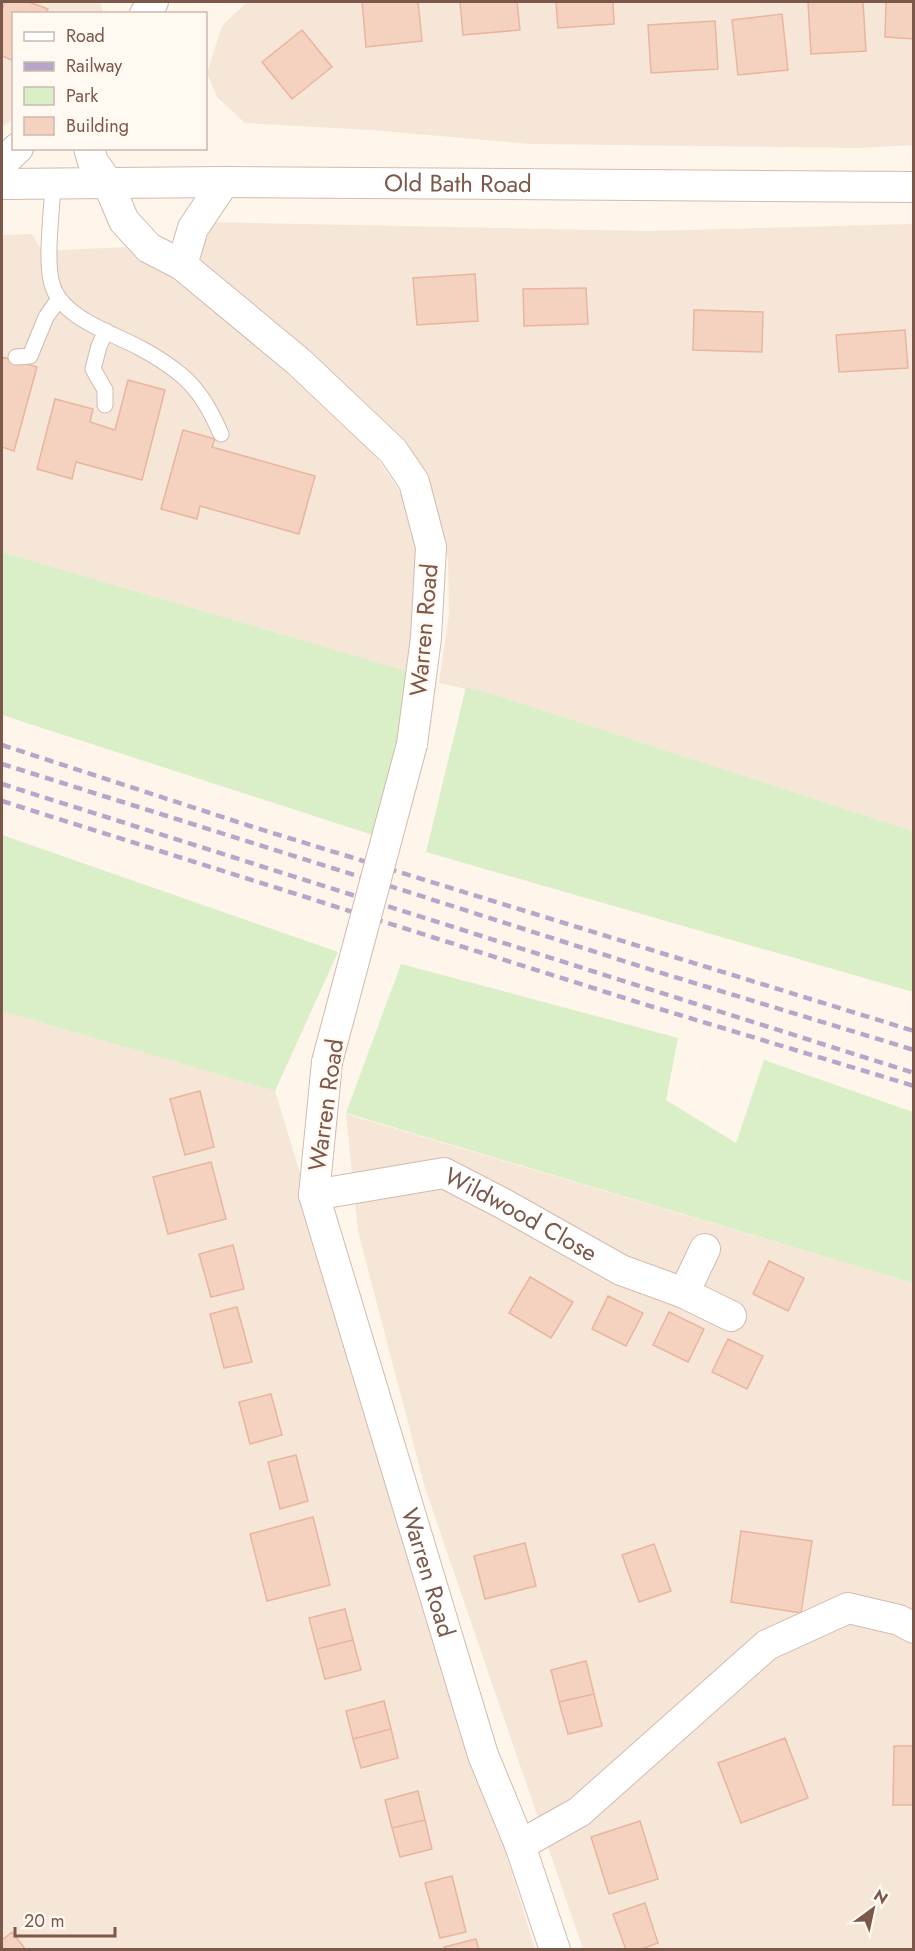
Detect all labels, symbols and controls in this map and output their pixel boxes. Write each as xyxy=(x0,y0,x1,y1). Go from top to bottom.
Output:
legend xyxy=(12,12,207,150)
text: Road xyxy=(66,23,105,49)
text: Railway xyxy=(66,53,122,79)
text: Park xyxy=(66,83,98,109)
text: Building xyxy=(66,113,129,139)
street label: Old Bath Road xyxy=(384,165,532,201)
street label: Warren Road xyxy=(400,562,447,698)
street label: Warren Road xyxy=(299,1037,352,1173)
street label: Wildwood Close xyxy=(438,1158,604,1270)
street label: Warren Road xyxy=(392,1504,464,1641)
north arrow xyxy=(843,1879,903,1939)
text: N xyxy=(869,1884,892,1910)
scale bar xyxy=(15,1900,116,1938)
text: 20 m xyxy=(24,1908,64,1934)

